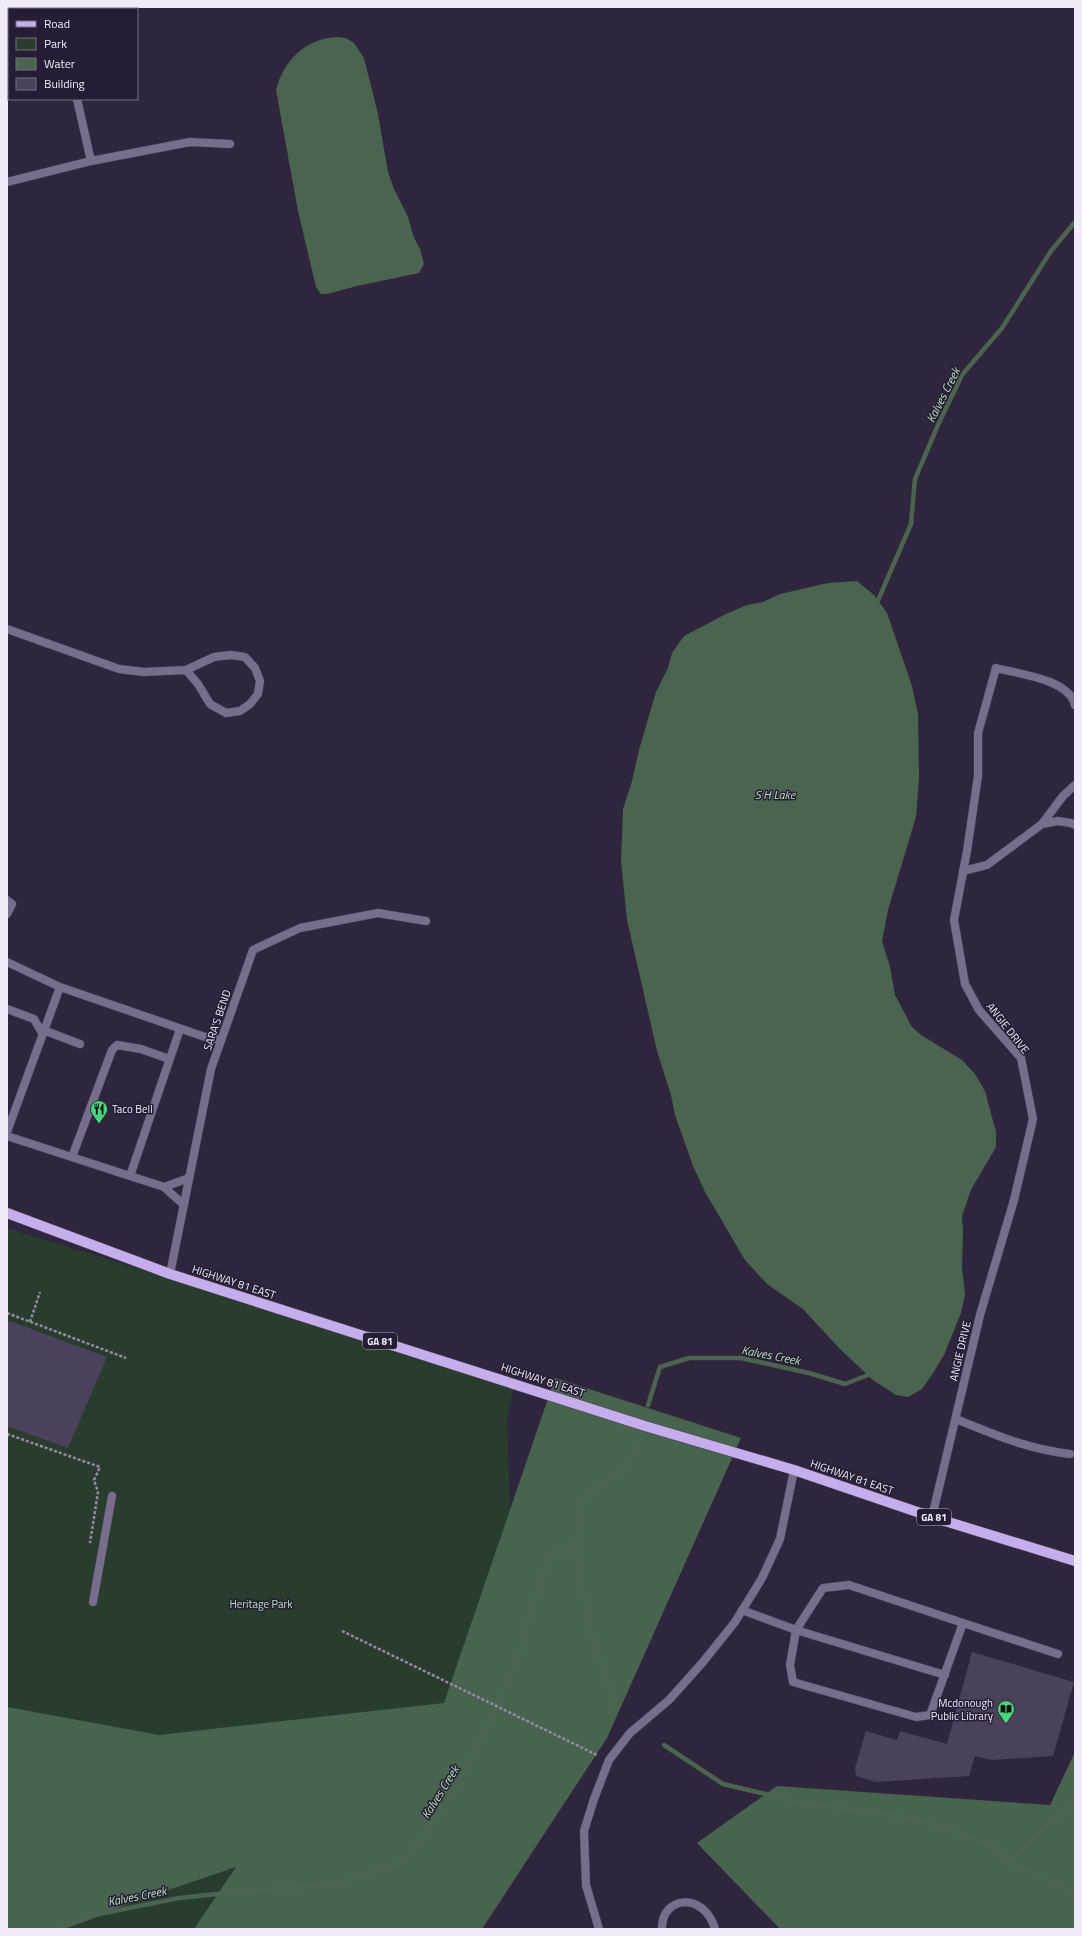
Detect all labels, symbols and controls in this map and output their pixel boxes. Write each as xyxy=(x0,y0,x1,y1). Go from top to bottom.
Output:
legend xyxy=(8,8,138,100)
text: Road xyxy=(44,14,70,33)
text: Park xyxy=(44,34,67,53)
text: Water xyxy=(44,54,75,73)
text: Building xyxy=(44,74,85,93)
water label: Kalves Creek xyxy=(921,363,966,426)
water label: S H Lake xyxy=(755,785,797,804)
street label: SARA'S BEND xyxy=(199,987,235,1053)
street label: ANGIE DRIVE xyxy=(983,999,1033,1057)
restaurant icon: Taco Bell xyxy=(89,1099,109,1124)
place label: Taco Bell xyxy=(112,1101,153,1117)
street label: HIGHWAY 81 EAST xyxy=(190,1261,278,1303)
street label: ANGIE DRIVE xyxy=(945,1319,975,1383)
road number: GA 81 xyxy=(363,1333,397,1349)
water label: Kalves Creek xyxy=(740,1340,804,1370)
street label: HIGHWAY 81 EAST xyxy=(499,1359,587,1401)
street label: HIGHWAY 81 EAST xyxy=(808,1455,896,1499)
road number: GA 81 xyxy=(917,1509,951,1525)
park label: Heritage Park xyxy=(229,1596,293,1612)
place label: Mcdonough Public Library xyxy=(931,1695,994,1724)
library icon: Mcdonough Public Library xyxy=(996,1699,1016,1724)
water label: Kalves Creek xyxy=(416,1760,465,1822)
water label: Kalves Creek xyxy=(106,1881,170,1911)

